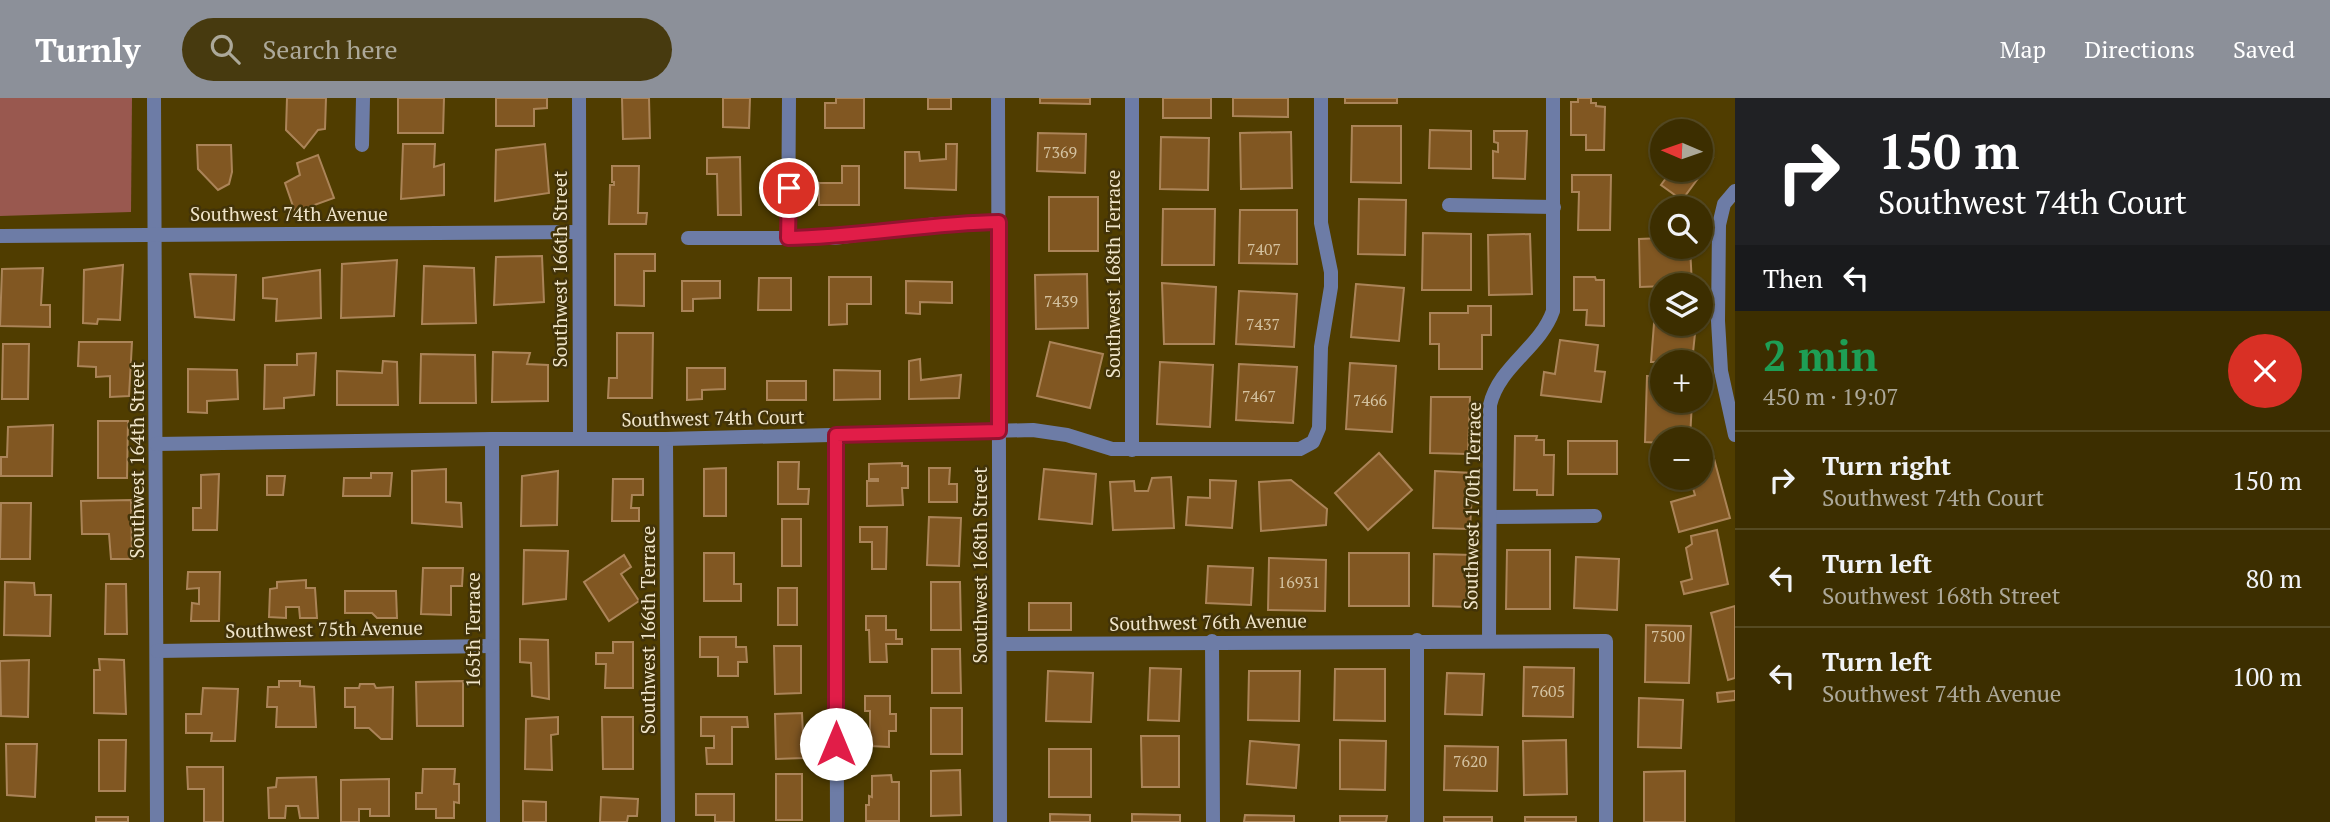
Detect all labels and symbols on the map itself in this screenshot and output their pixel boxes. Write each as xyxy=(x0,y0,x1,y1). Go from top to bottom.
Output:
north arrow xyxy=(1650,119,1713,182)
house number: 7369 xyxy=(1043,141,1077,163)
pin xyxy=(759,158,819,218)
street label: Southwest 168th Terrace xyxy=(1100,170,1125,378)
street label: Southwest 166th Street xyxy=(547,171,572,367)
street label: Southwest 74th Avenue xyxy=(190,201,388,226)
house number: 7407 xyxy=(1247,238,1281,260)
house number: 7439 xyxy=(1044,290,1078,312)
house number: 7437 xyxy=(1246,313,1280,335)
street label: Southwest 164th Street xyxy=(124,362,149,558)
house number: 7467 xyxy=(1242,385,1276,407)
house number: 7466 xyxy=(1353,389,1388,411)
street label: Southwest 170th Terrace xyxy=(1457,402,1486,610)
street label: Southwest 74th Court xyxy=(621,403,805,432)
street label: Southwest 168th Street xyxy=(967,467,992,663)
street label: Southwest 166th Terrace xyxy=(635,526,660,734)
house number: 16931 xyxy=(1278,571,1320,593)
street label: 165th Terrace xyxy=(460,572,485,688)
street label: Southwest 76th Avenue xyxy=(1109,607,1307,636)
street label: Southwest 75th Avenue xyxy=(225,614,423,643)
house number: 7500 xyxy=(1651,625,1685,647)
house number: 7605 xyxy=(1531,680,1565,702)
position arrow xyxy=(799,707,873,781)
house number: 7620 xyxy=(1453,750,1487,772)

